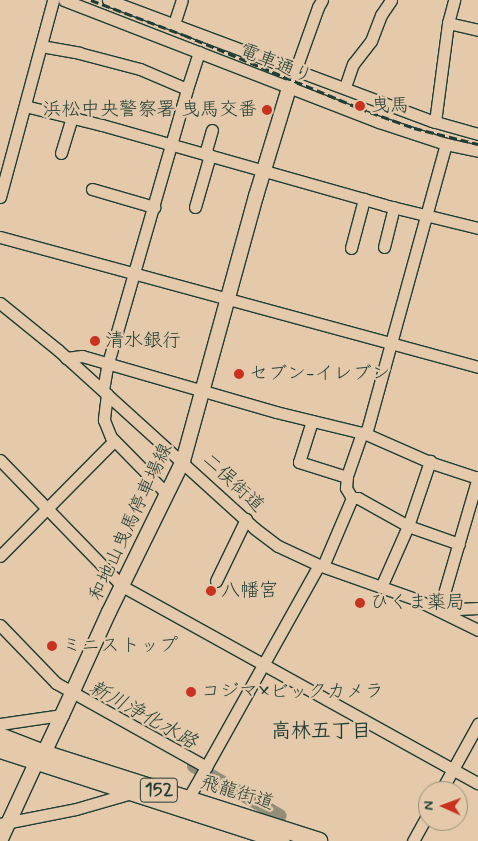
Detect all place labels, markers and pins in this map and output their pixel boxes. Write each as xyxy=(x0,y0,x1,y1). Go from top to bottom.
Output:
place label: 曳馬 xyxy=(371,95,409,117)
place label: 浜松中央警察署 曳馬交番 xyxy=(43,99,257,121)
marker: 曳馬 xyxy=(353,99,367,113)
marker: 浜松中央警察署 曳馬交番 xyxy=(261,104,273,116)
place label: 清水銀行 xyxy=(105,330,181,352)
marker: 清水銀行 xyxy=(89,335,101,347)
place label: セブン-イレブン xyxy=(249,363,391,385)
marker: セブン-イレブン xyxy=(233,368,245,380)
place label: 八幡宮 xyxy=(221,580,278,602)
marker: 八幡宮 xyxy=(205,585,217,597)
place label: ひくま薬局 xyxy=(370,592,465,614)
marker: ひくま薬局 xyxy=(354,597,366,609)
place label: ミニストップ xyxy=(62,635,176,657)
marker: ミニストップ xyxy=(46,640,58,652)
place label: コジマ×ビックカメラ xyxy=(201,681,384,703)
marker: コジマ×ビックカメラ xyxy=(185,686,197,698)

